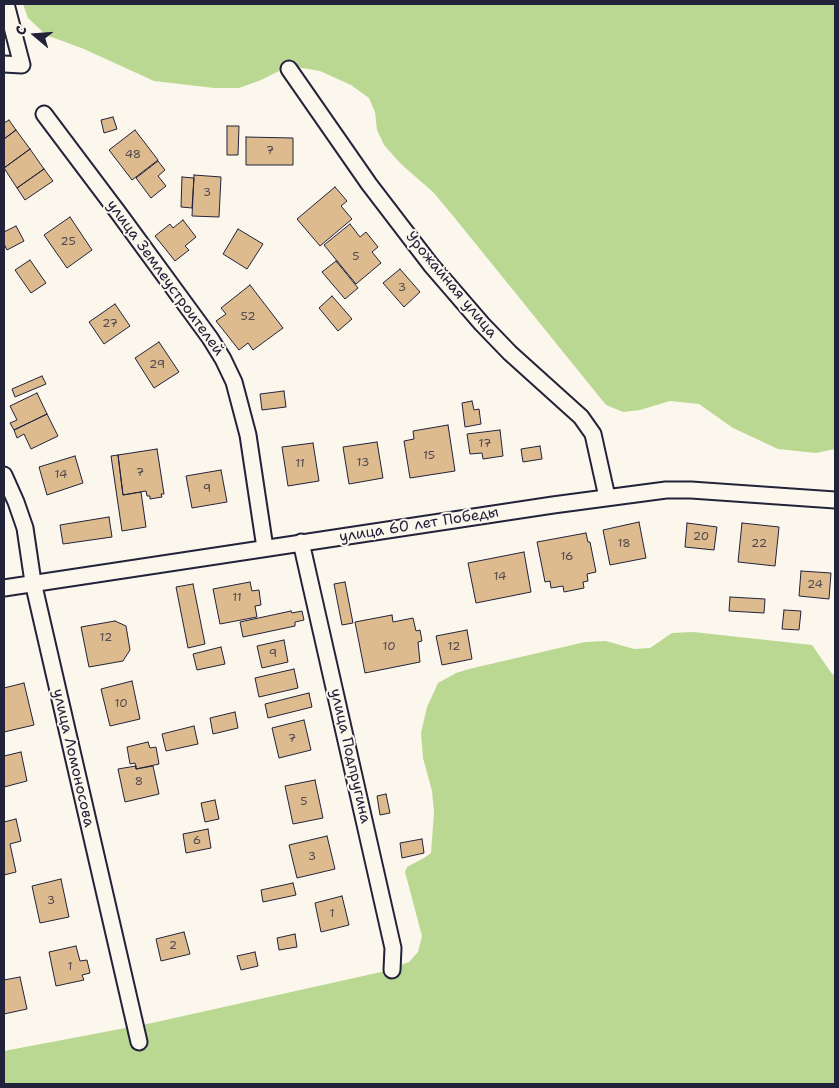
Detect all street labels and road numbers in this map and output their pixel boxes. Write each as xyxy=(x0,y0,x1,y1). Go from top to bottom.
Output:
street label: улица Землеустроителей xyxy=(102,197,228,359)
street label: Урожайная улица xyxy=(401,228,501,342)
street label: улица 60 лет Победы xyxy=(338,503,500,547)
street label: улица Ломоносова xyxy=(48,687,98,829)
street label: улица Подпругина xyxy=(326,687,374,825)

